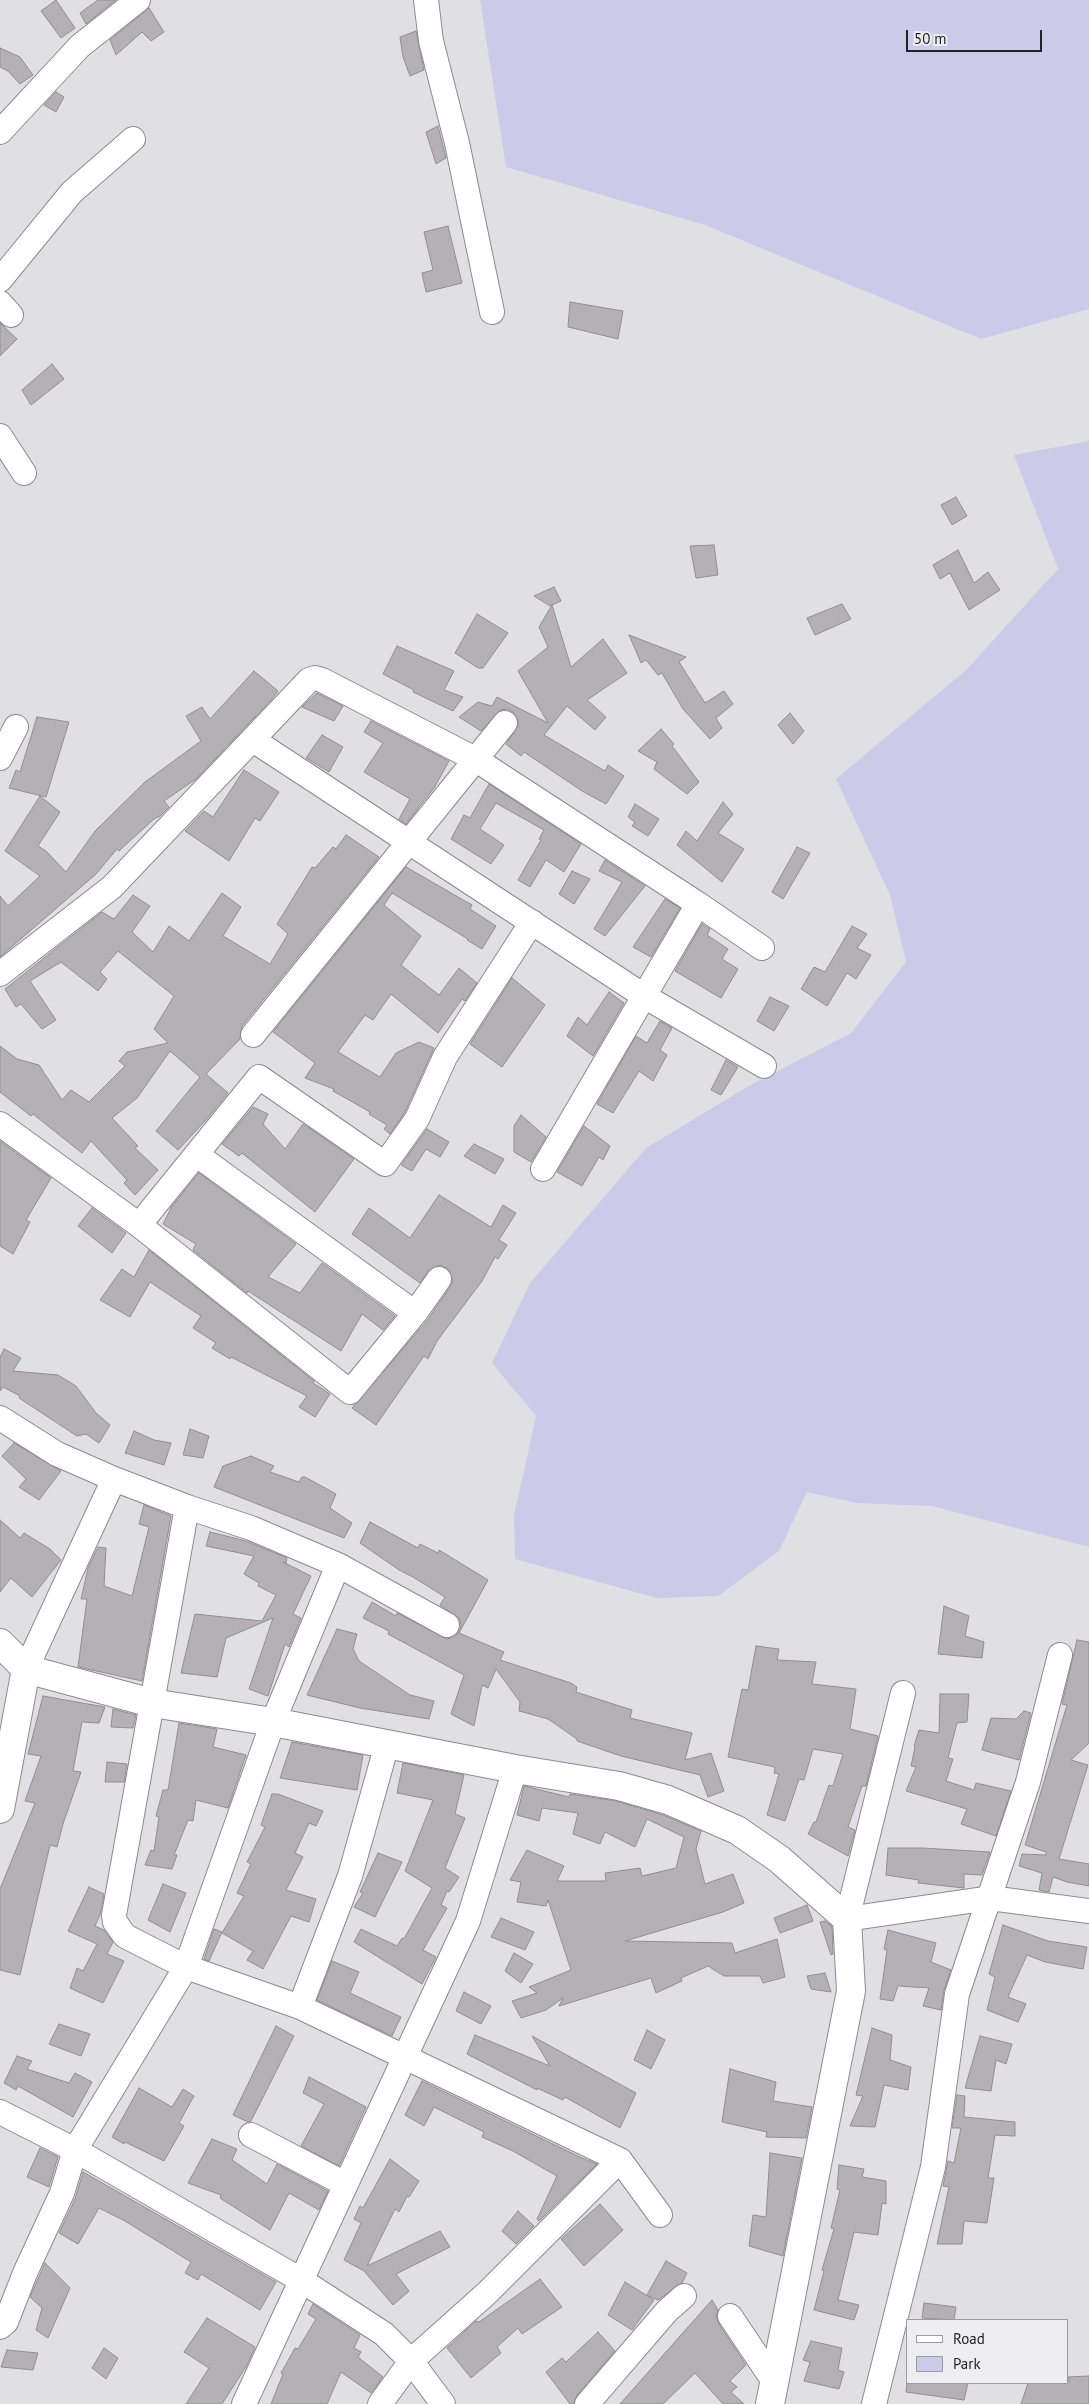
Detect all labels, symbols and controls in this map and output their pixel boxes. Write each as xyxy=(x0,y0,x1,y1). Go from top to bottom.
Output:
scale bar xyxy=(909,20,1045,52)
text: 50 m xyxy=(914,29,947,48)
legend xyxy=(906,2319,1069,2384)
text: Road xyxy=(953,2329,985,2348)
text: Park xyxy=(953,2354,981,2373)

